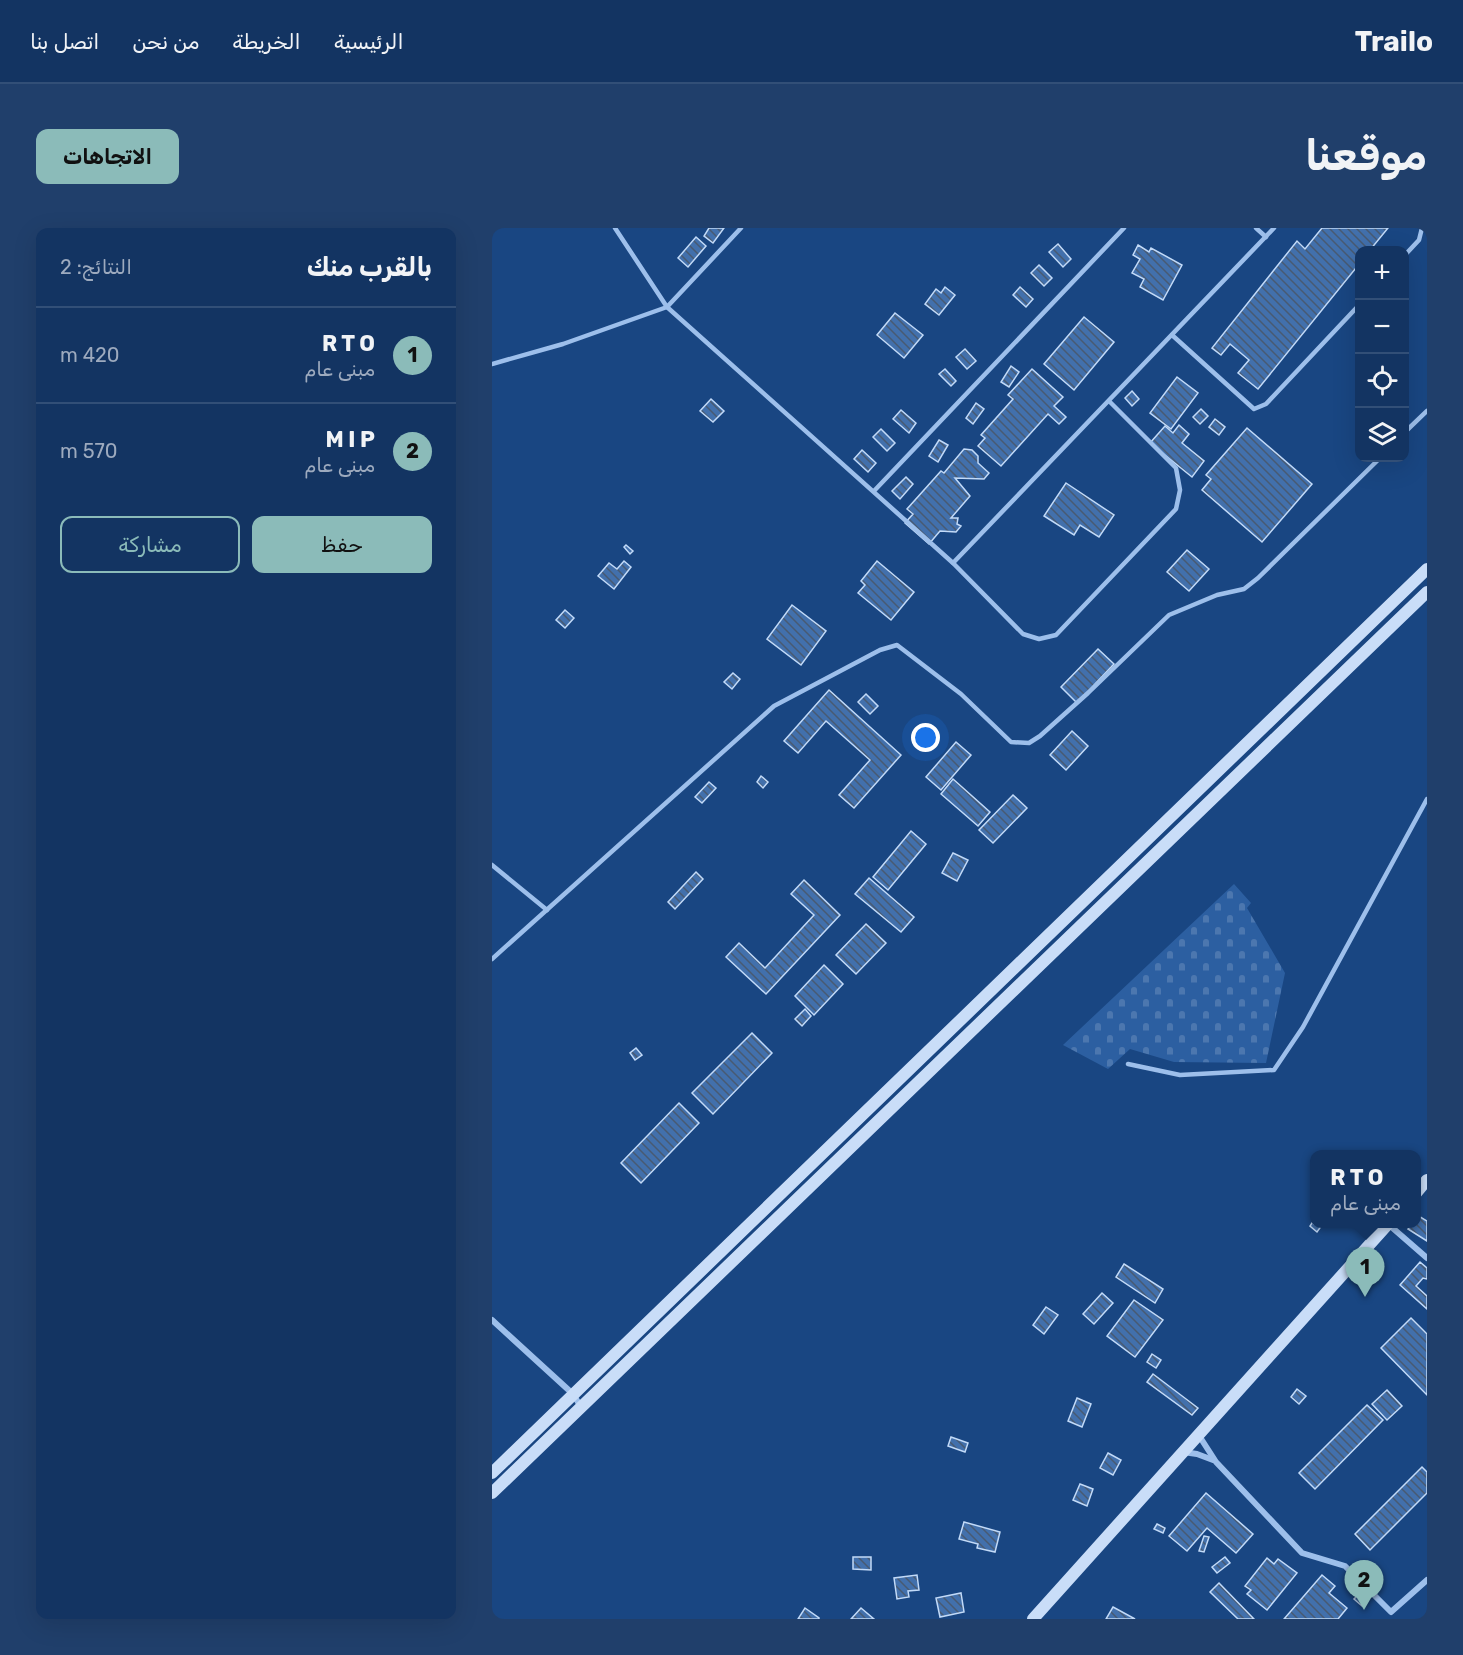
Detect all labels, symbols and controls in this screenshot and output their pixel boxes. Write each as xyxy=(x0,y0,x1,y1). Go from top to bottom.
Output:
text: Trailo xyxy=(1355,25,1433,58)
text: اتصل بنا xyxy=(30,29,99,54)
text: من نحن xyxy=(132,29,199,54)
text: الخريطة xyxy=(232,29,301,54)
text: الرئيسية xyxy=(334,29,404,54)
button: الاتجاهات xyxy=(36,129,179,184)
text: موقعنا xyxy=(1305,131,1427,181)
map controls xyxy=(1355,246,1409,462)
button: + xyxy=(1355,246,1409,300)
text: بالقرب منك xyxy=(307,252,432,283)
text: النتائج: 2 xyxy=(60,255,132,279)
button: − xyxy=(1355,300,1409,354)
text: R T O xyxy=(322,330,375,357)
text: 420 m xyxy=(60,343,120,367)
text: 1 xyxy=(408,343,417,367)
button: locate xyxy=(1355,354,1409,408)
text: مبنى عام xyxy=(305,357,375,381)
button: layers xyxy=(1355,408,1409,462)
text: M I P xyxy=(325,426,375,453)
text: 570 m xyxy=(60,439,118,463)
text: 2 xyxy=(406,439,419,463)
text: مبنى عام xyxy=(305,453,375,477)
button: مشاركة xyxy=(60,516,240,573)
button: حفظ xyxy=(252,516,432,573)
your location xyxy=(911,723,940,752)
popup xyxy=(1310,1150,1421,1228)
text: R T O xyxy=(1330,1164,1383,1191)
text: مبنى عام xyxy=(1330,1191,1401,1215)
pin: 1 xyxy=(1346,1248,1384,1297)
pin: 2 xyxy=(1344,1560,1384,1610)

